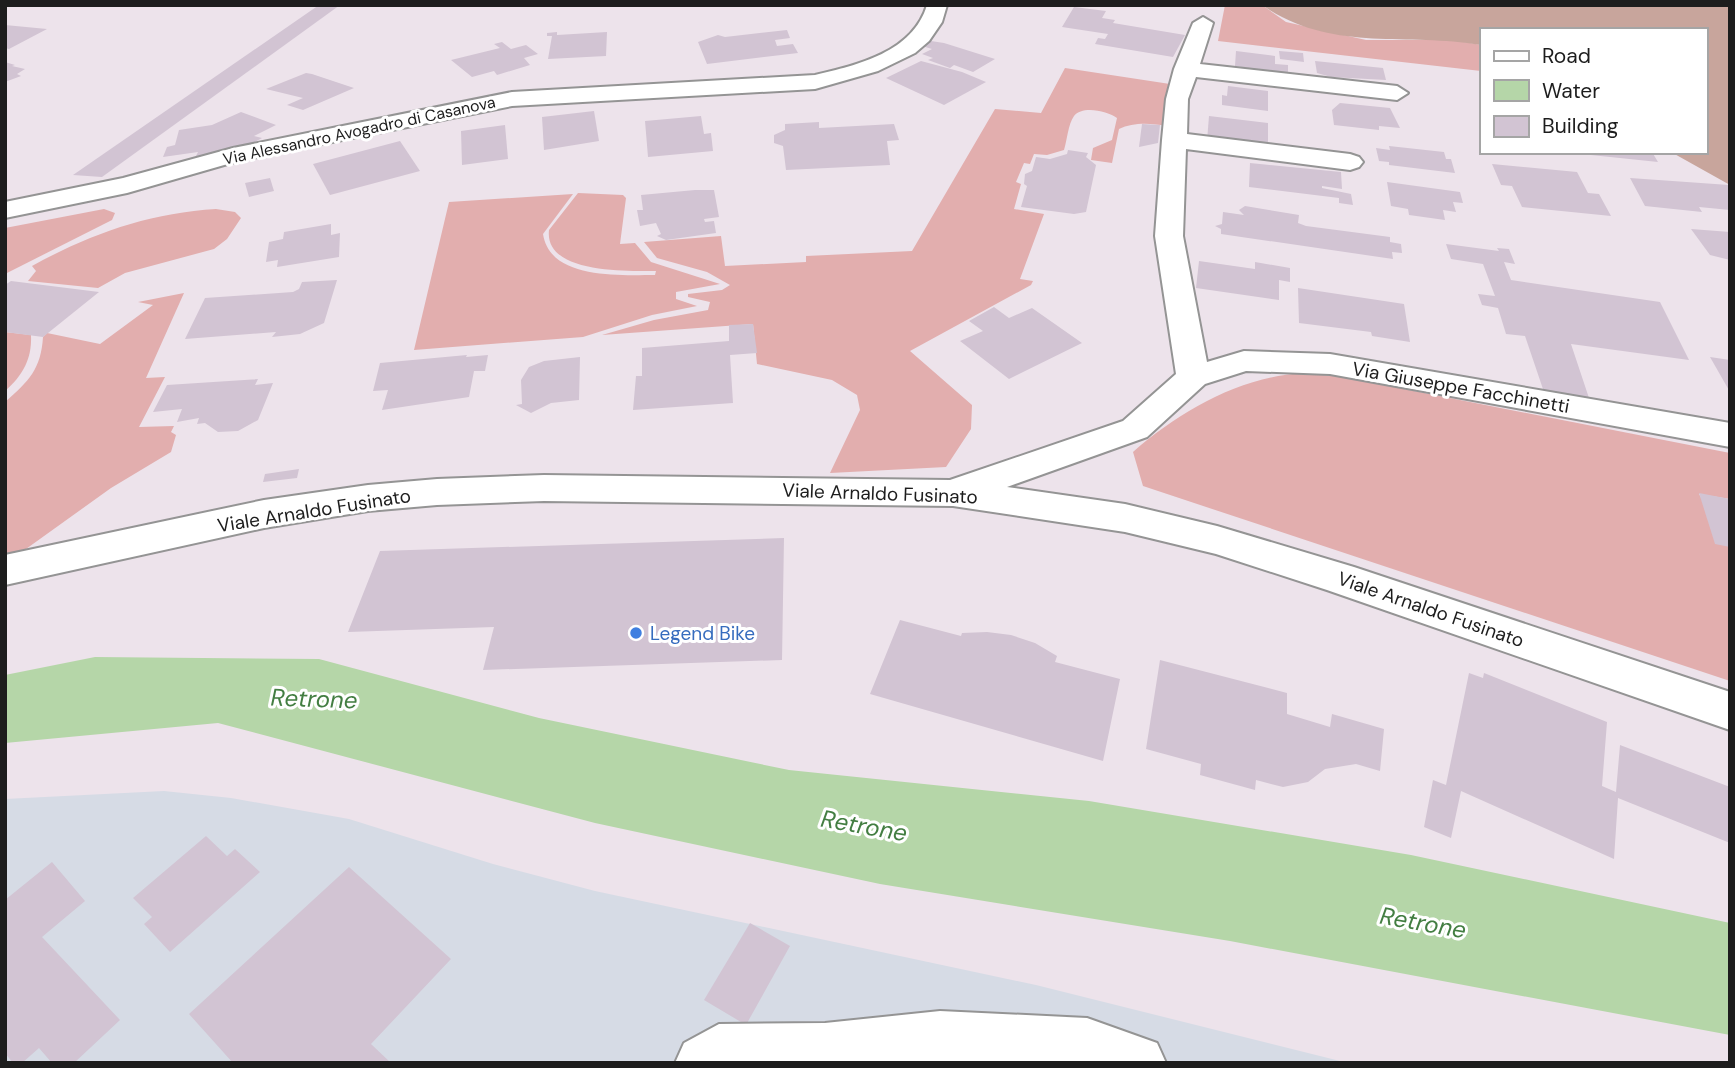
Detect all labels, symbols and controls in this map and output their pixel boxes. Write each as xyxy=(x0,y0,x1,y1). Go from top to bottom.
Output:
legend xyxy=(1480,28,1707,154)
text: Road xyxy=(1542,42,1591,70)
text: Water xyxy=(1542,77,1600,105)
street label: Via Alessandro Avogadro di Casanova xyxy=(221,91,497,170)
text: Building xyxy=(1542,112,1619,140)
street label: Via Giuseppe Facchinetti xyxy=(1350,356,1572,419)
street label: Viale Arnaldo Fusinato xyxy=(782,478,978,509)
street label: Viale Arnaldo Fusinato xyxy=(216,483,413,538)
street label: Viale Arnaldo Fusinato xyxy=(1334,566,1527,653)
place label: Legend Bike xyxy=(650,621,755,646)
marker: Legend Bike xyxy=(628,625,644,641)
water label: Retrone xyxy=(270,681,358,716)
water label: Retrone xyxy=(819,803,910,848)
water label: Retrone xyxy=(1378,900,1469,945)

